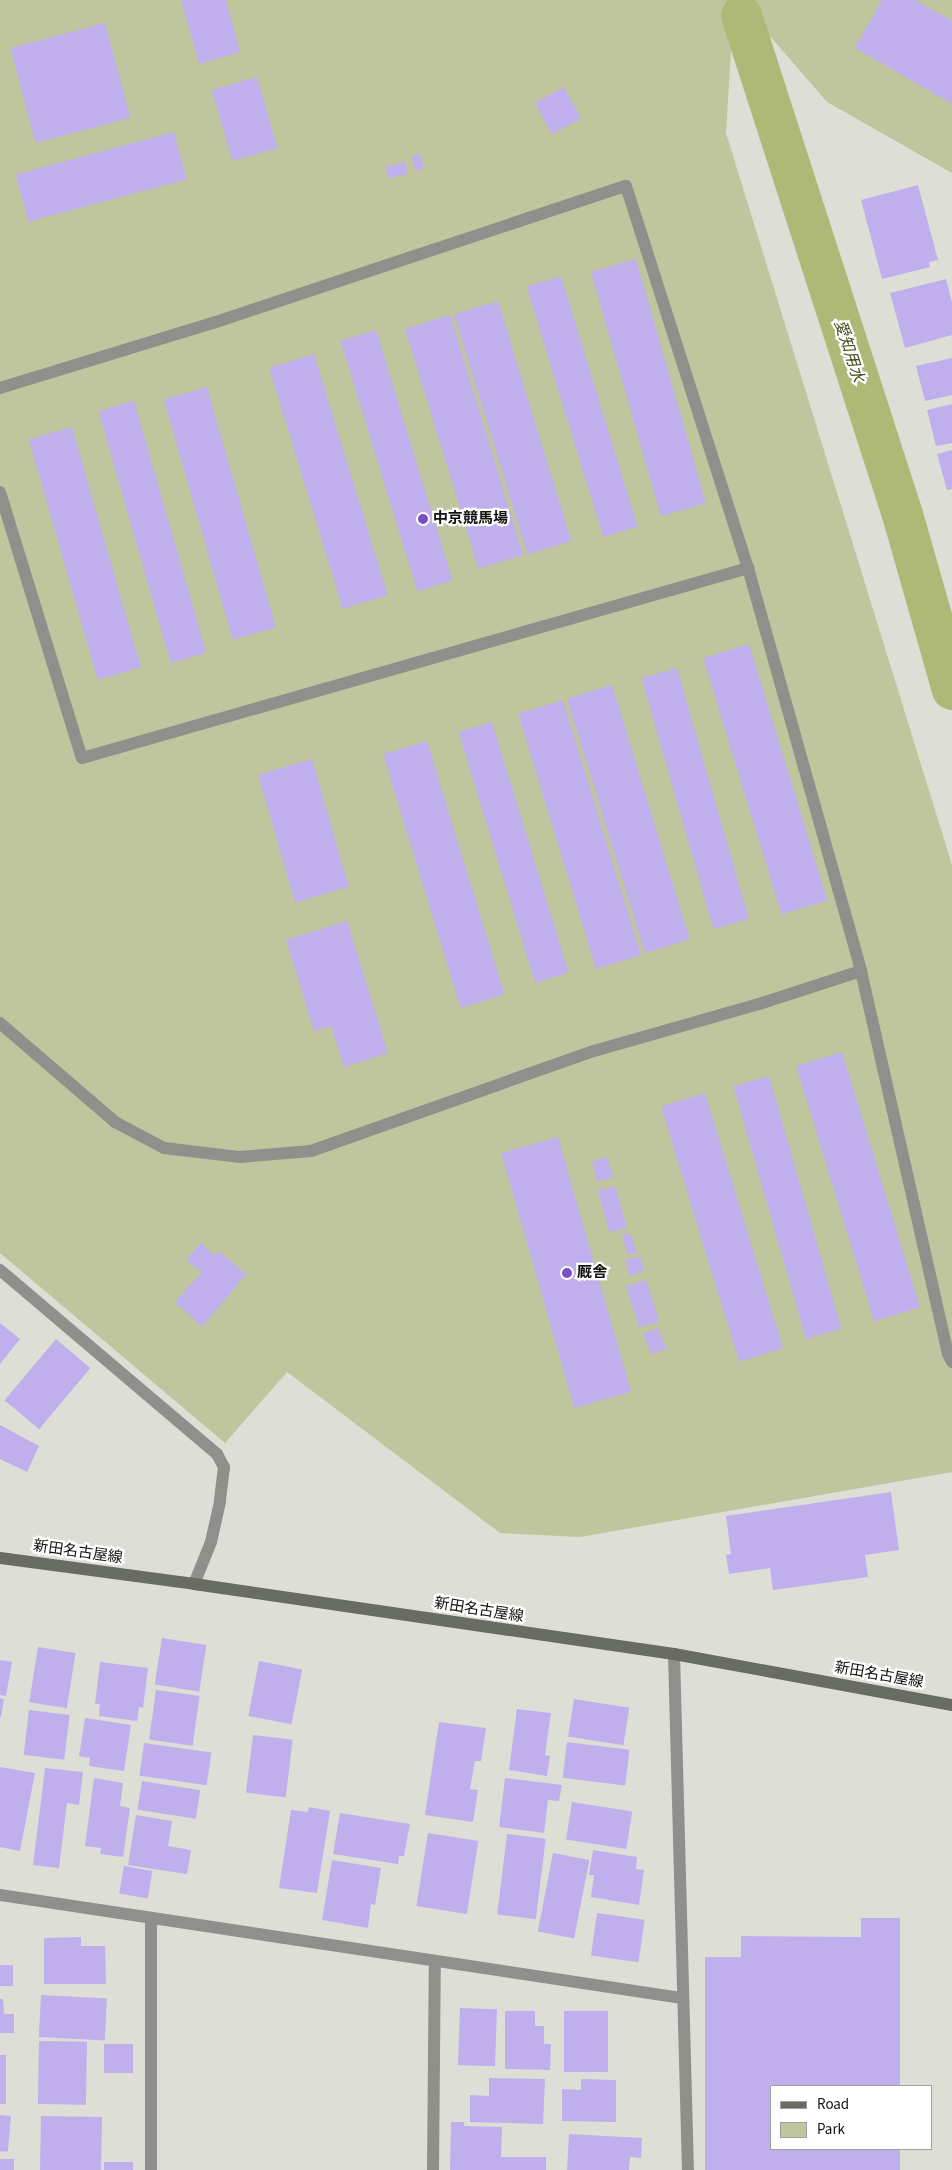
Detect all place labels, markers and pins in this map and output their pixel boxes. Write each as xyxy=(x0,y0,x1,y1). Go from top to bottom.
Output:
place label: 中京競馬場 xyxy=(433,510,508,528)
marker: 中京競馬場 xyxy=(417,513,429,525)
place label: 厩舎 xyxy=(577,1264,607,1282)
marker: 厩舎 xyxy=(561,1267,573,1279)

